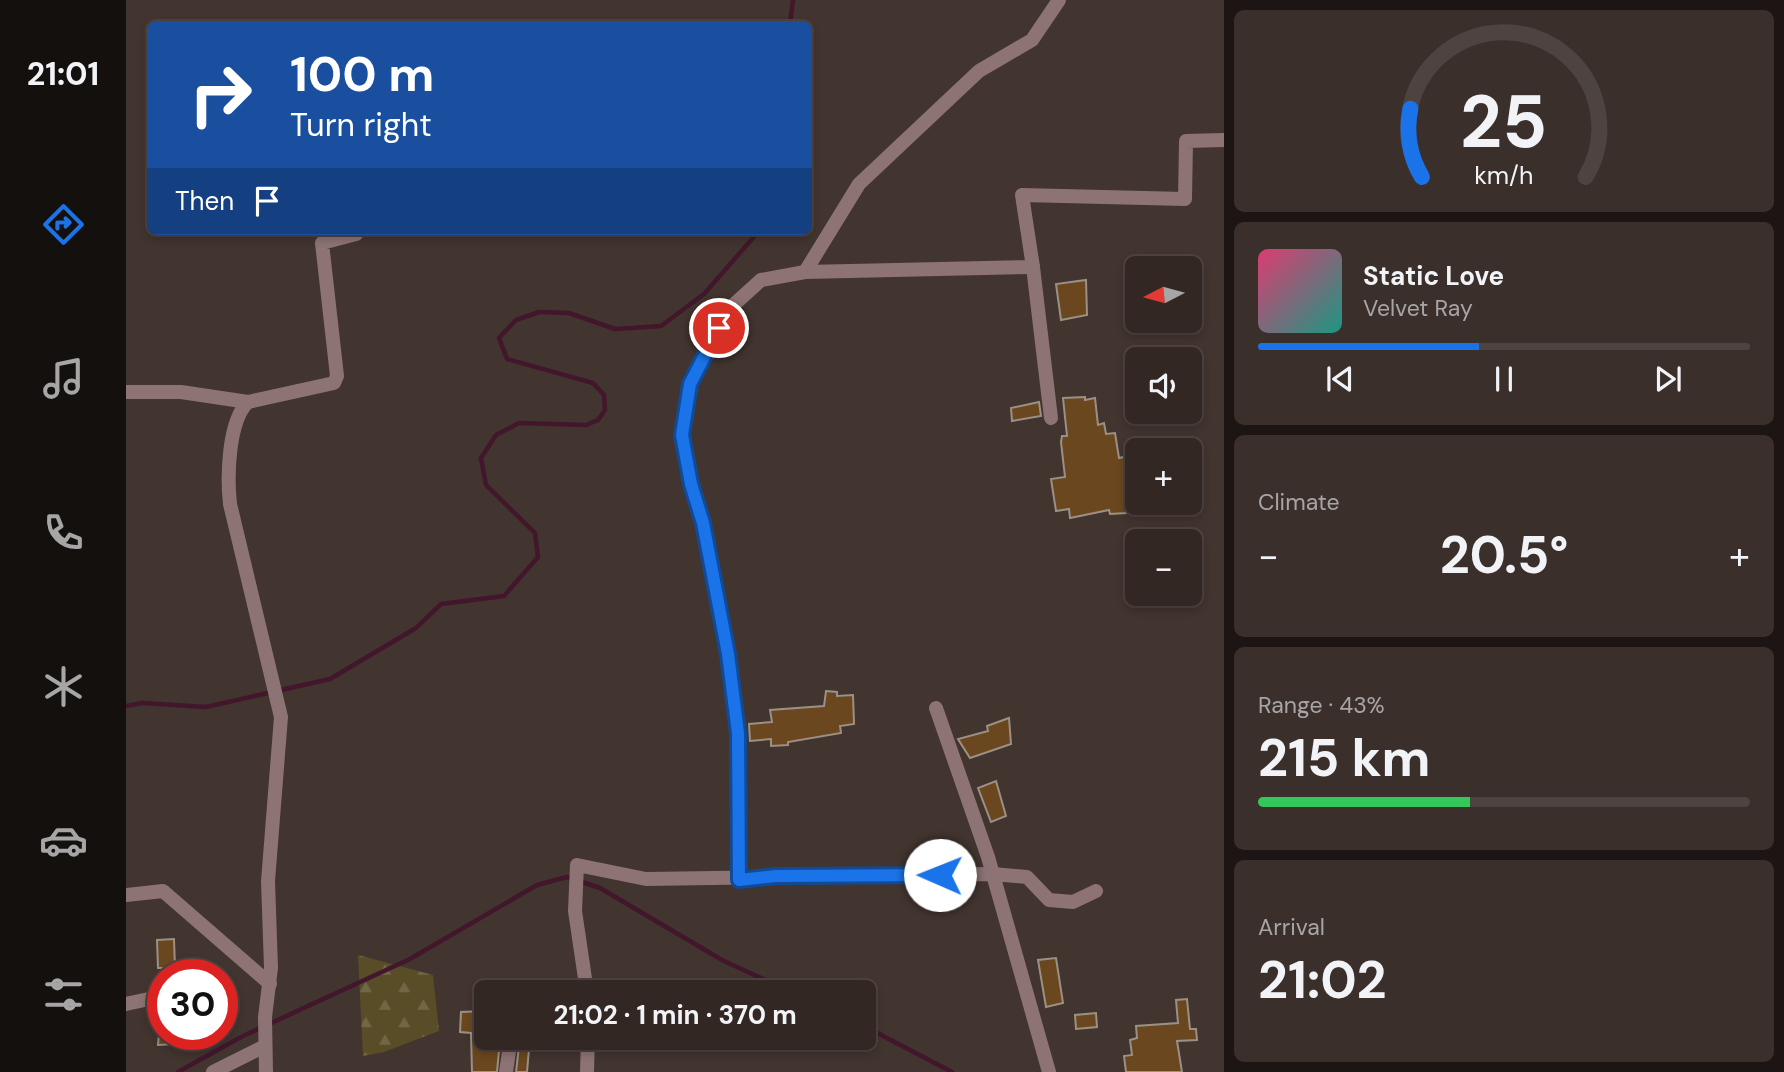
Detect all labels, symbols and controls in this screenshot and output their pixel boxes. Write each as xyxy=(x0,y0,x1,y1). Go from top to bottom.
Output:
text: 100 m xyxy=(290,42,434,106)
icon: right xyxy=(175,49,266,140)
text: 21:01 xyxy=(27,53,99,95)
text: 25 xyxy=(1460,76,1548,171)
text: Turn right xyxy=(290,104,432,146)
text: km/h xyxy=(1474,159,1534,192)
icon: arrive xyxy=(248,182,286,220)
text: Then xyxy=(175,184,234,218)
icon: directions xyxy=(39,200,88,249)
north arrow xyxy=(1125,256,1202,332)
map controls xyxy=(1125,256,1202,606)
text: Static Love xyxy=(1363,259,1504,293)
text: Velvet Ray xyxy=(1363,293,1473,323)
pin xyxy=(689,298,749,358)
icon: arrive xyxy=(700,309,738,347)
button: sound xyxy=(1125,347,1202,424)
icon: music xyxy=(39,354,88,403)
icon: previous xyxy=(1321,360,1359,398)
icon: pause xyxy=(1485,360,1523,398)
icon: next xyxy=(1649,360,1687,398)
button: + xyxy=(1125,438,1202,515)
text: Climate xyxy=(1258,487,1340,517)
icon: phone xyxy=(39,508,88,557)
text: 20.5° xyxy=(1440,521,1568,589)
button: − xyxy=(1125,529,1202,606)
text: − xyxy=(1258,531,1279,581)
text: + xyxy=(1729,531,1750,581)
icon: climate xyxy=(39,662,88,711)
text: Range · 43% xyxy=(1258,690,1385,720)
text: 215 km xyxy=(1258,724,1430,792)
icon: car xyxy=(39,816,88,865)
position arrow xyxy=(903,838,977,912)
text: Arrival xyxy=(1258,912,1325,942)
text: 21:02 xyxy=(1258,946,1387,1014)
speed limit sign: 30 xyxy=(147,959,238,1050)
icon: filters xyxy=(39,970,88,1019)
text: 21:02 · 1 min · 370 m xyxy=(553,998,797,1032)

